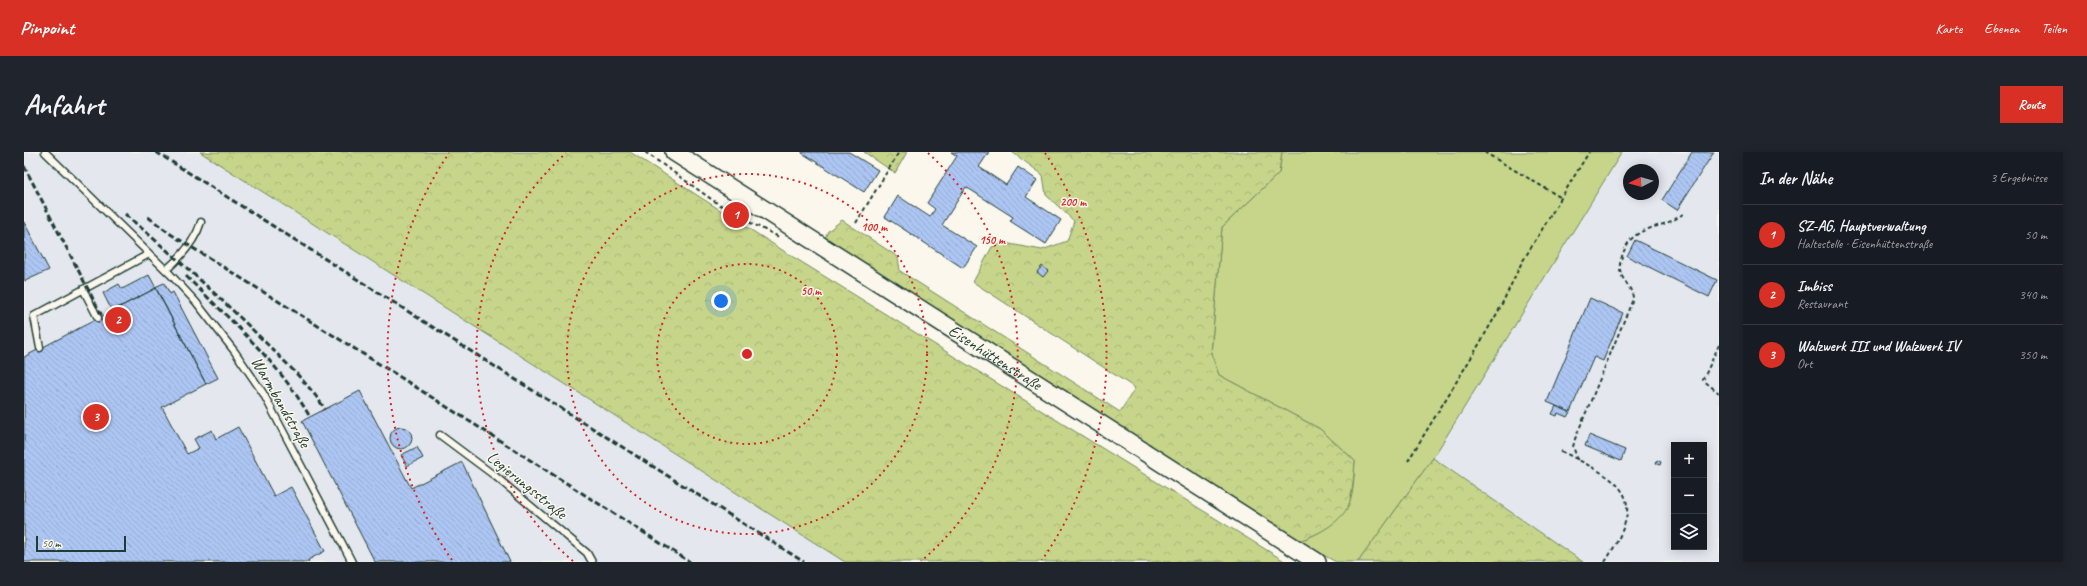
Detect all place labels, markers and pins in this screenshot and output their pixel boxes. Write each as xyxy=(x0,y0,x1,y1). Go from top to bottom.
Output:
pin: 1 xyxy=(723,200,749,230)
pin: 2 xyxy=(105,305,131,335)
centre of rings xyxy=(740,347,754,361)
pin: 3 xyxy=(83,402,109,432)

